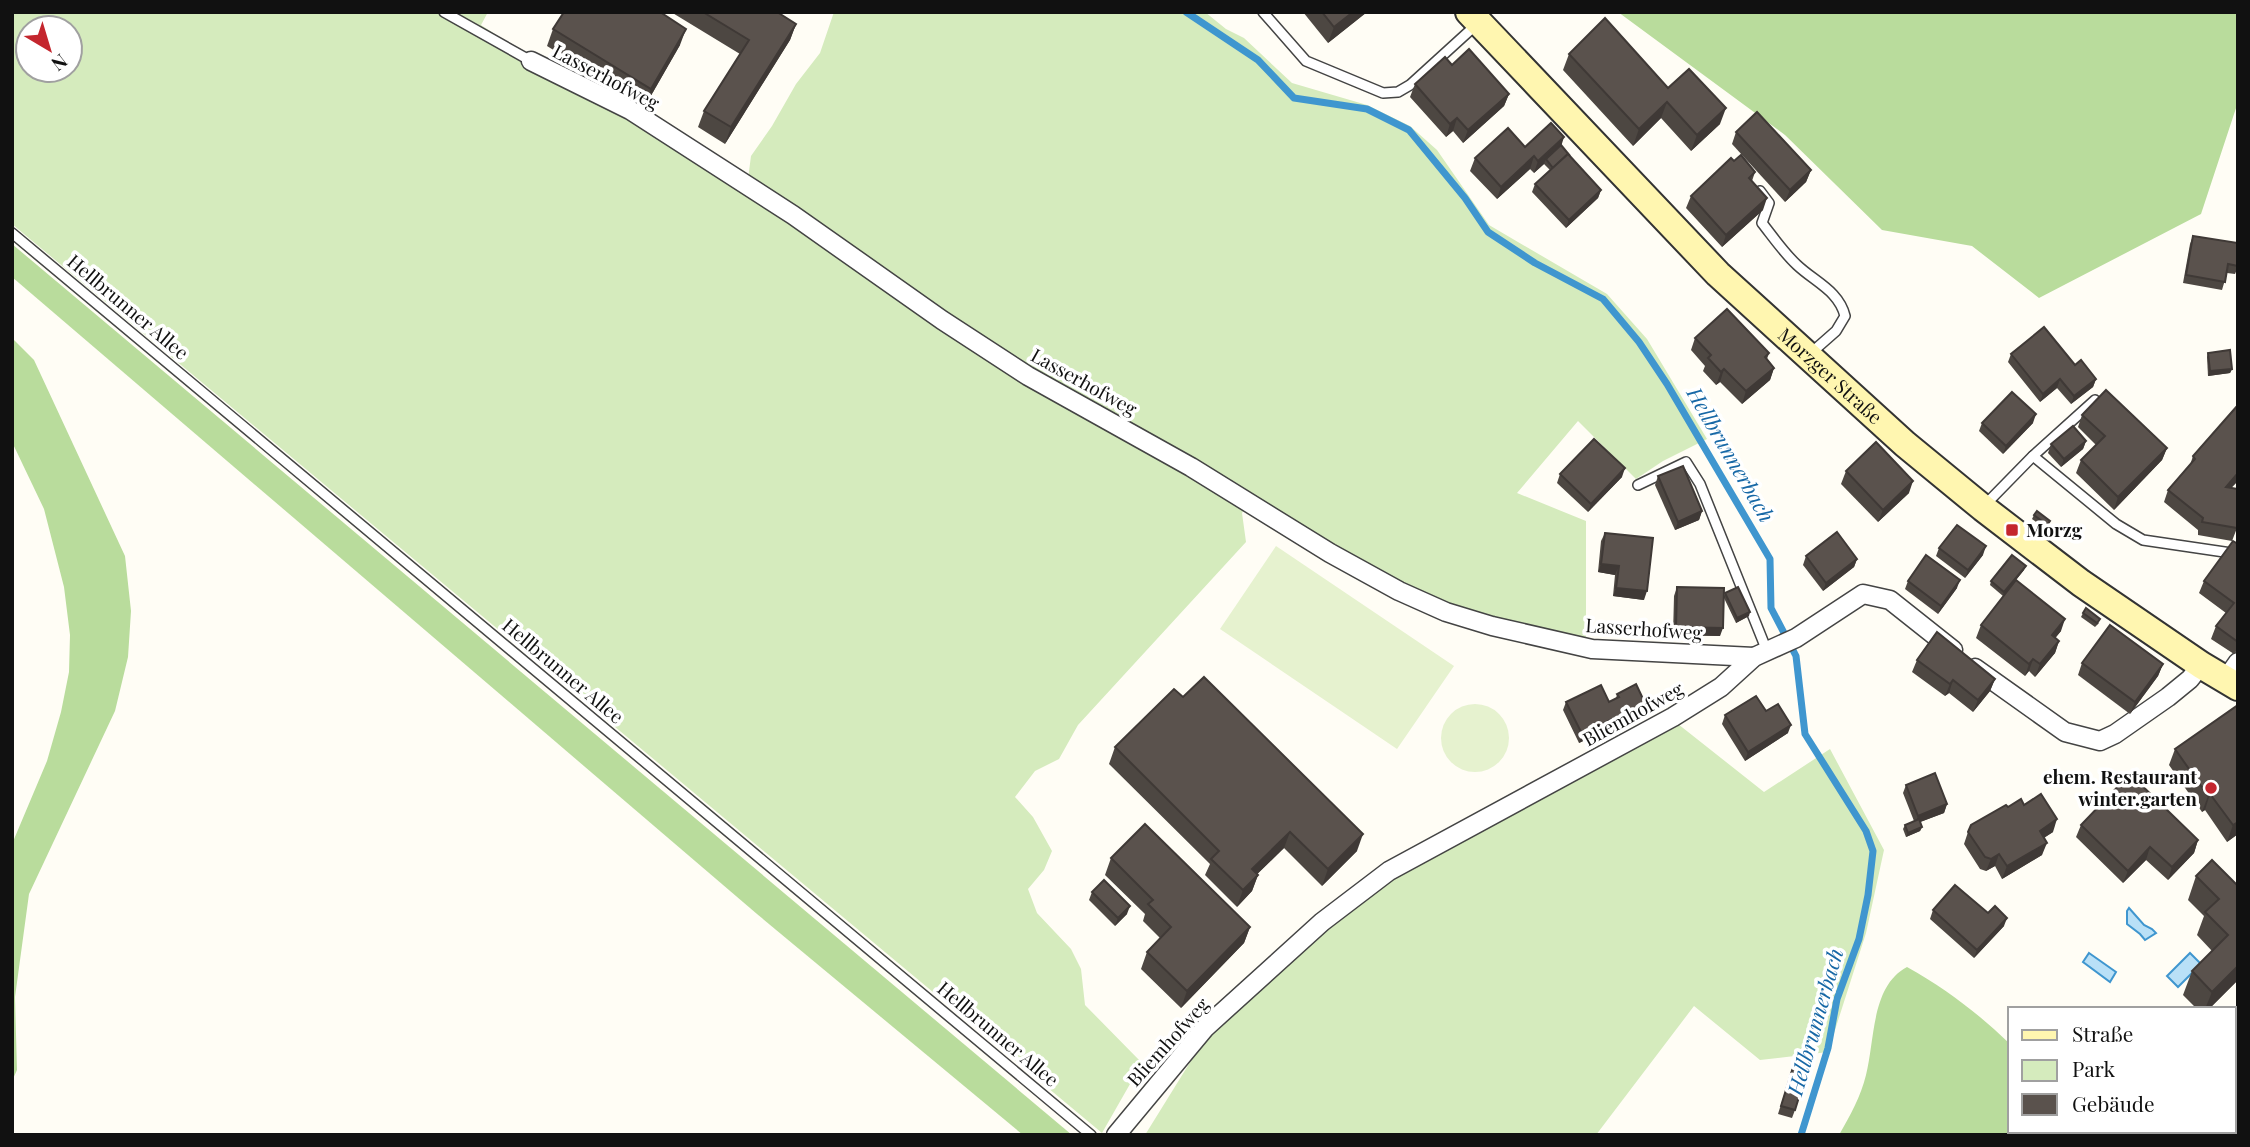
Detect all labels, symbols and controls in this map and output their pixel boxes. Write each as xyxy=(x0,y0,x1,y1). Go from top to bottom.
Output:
north arrow xyxy=(14,14,84,84)
street label: Lasserhofweg xyxy=(549,37,664,115)
text: N xyxy=(46,49,73,78)
street label: Hellbrunner Allee xyxy=(62,248,195,365)
street label: Morzger Straße xyxy=(1773,321,1888,429)
street label: Lasserhofweg xyxy=(1027,341,1142,421)
water label: Hellbrunnerbach xyxy=(1681,380,1782,527)
place label: Morzg xyxy=(2026,516,2083,542)
marker: Morzg xyxy=(2004,522,2020,538)
street label: Lasserhofweg xyxy=(1585,611,1703,645)
street label: Hellbrunner Allee xyxy=(497,612,630,729)
street label: Bliemhofweg xyxy=(1578,675,1687,751)
place label: ehem. Restaurant winter.garten xyxy=(2043,763,2197,811)
marker: ehem. Restaurant winter.garten xyxy=(2203,780,2219,796)
water label: Hellbrunnerbach xyxy=(1779,945,1848,1099)
street label: Hellbrunner Allee xyxy=(932,975,1065,1092)
street label: Bliemhofweg xyxy=(1120,991,1214,1091)
legend xyxy=(2008,1007,2236,1133)
text: Straße xyxy=(2072,1019,2133,1047)
text: Park xyxy=(2072,1054,2116,1082)
text: Gebäude xyxy=(2072,1089,2155,1117)

